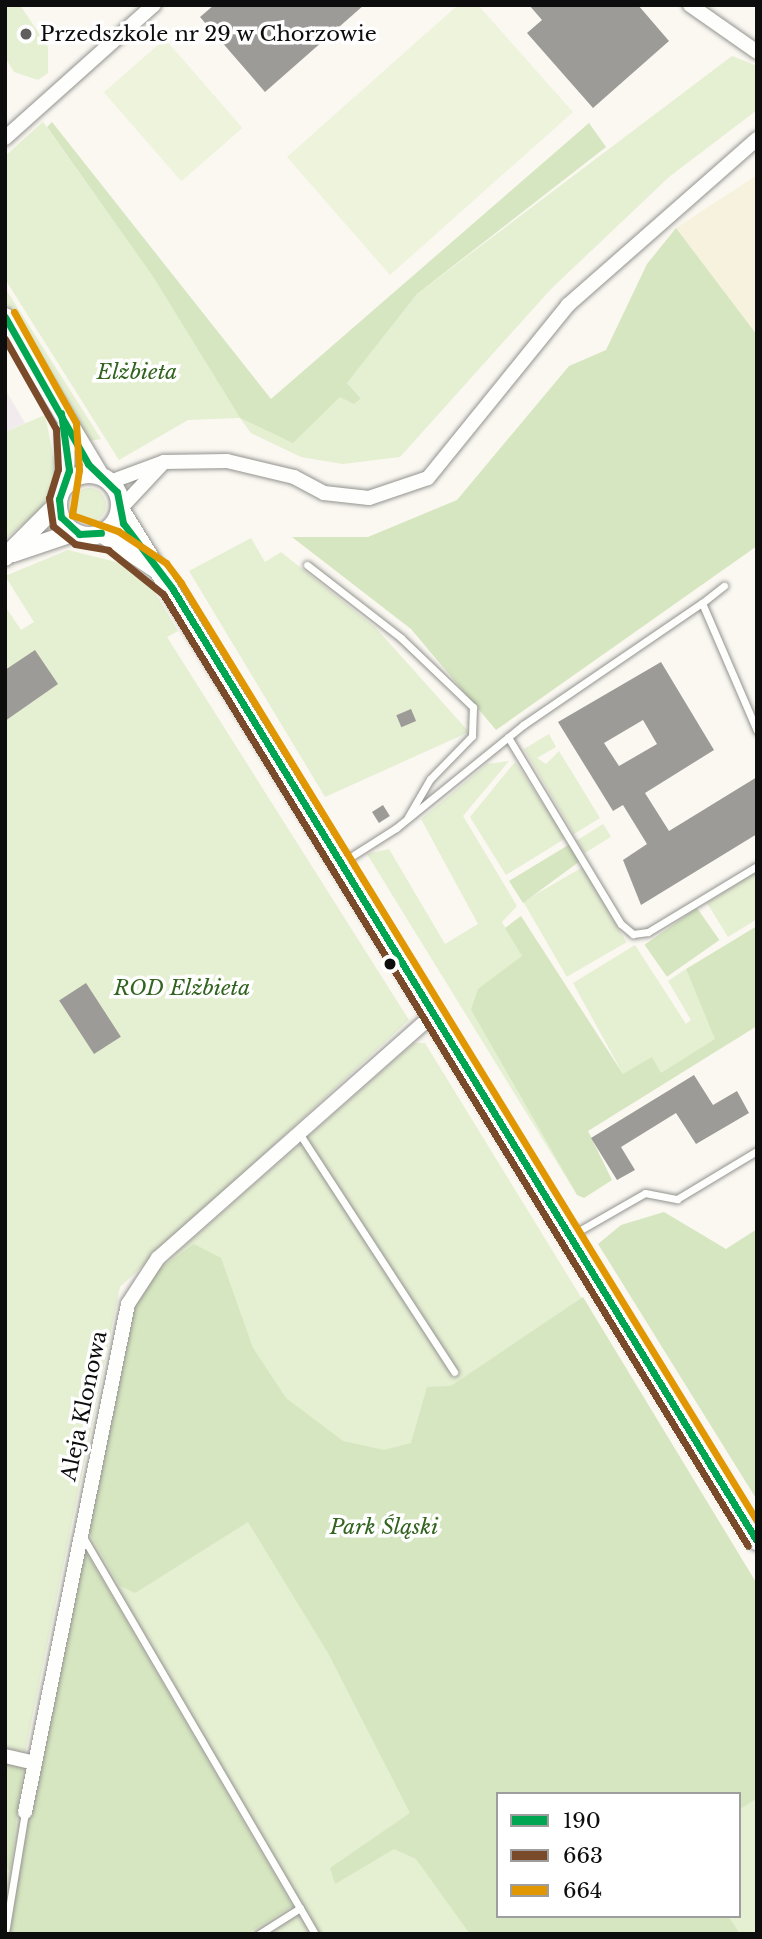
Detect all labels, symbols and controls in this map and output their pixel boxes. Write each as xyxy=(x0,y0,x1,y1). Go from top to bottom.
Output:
place label: Przedszkole nr 29 w Chorzowie xyxy=(40,21,378,47)
marker: Przedszkole nr 29 w Chorzowie xyxy=(18,26,34,42)
park label: Elżbieta xyxy=(97,359,177,385)
unlabelled marker xyxy=(383,957,397,971)
park label: ROD Elżbieta xyxy=(114,975,250,1001)
street label: Aleja Klonowa xyxy=(56,1328,112,1484)
park label: Park Śląski xyxy=(330,1514,438,1540)
legend xyxy=(496,1792,741,1918)
text: 190 xyxy=(563,1808,601,1834)
text: 663 xyxy=(563,1843,603,1869)
text: 664 xyxy=(563,1878,602,1904)

